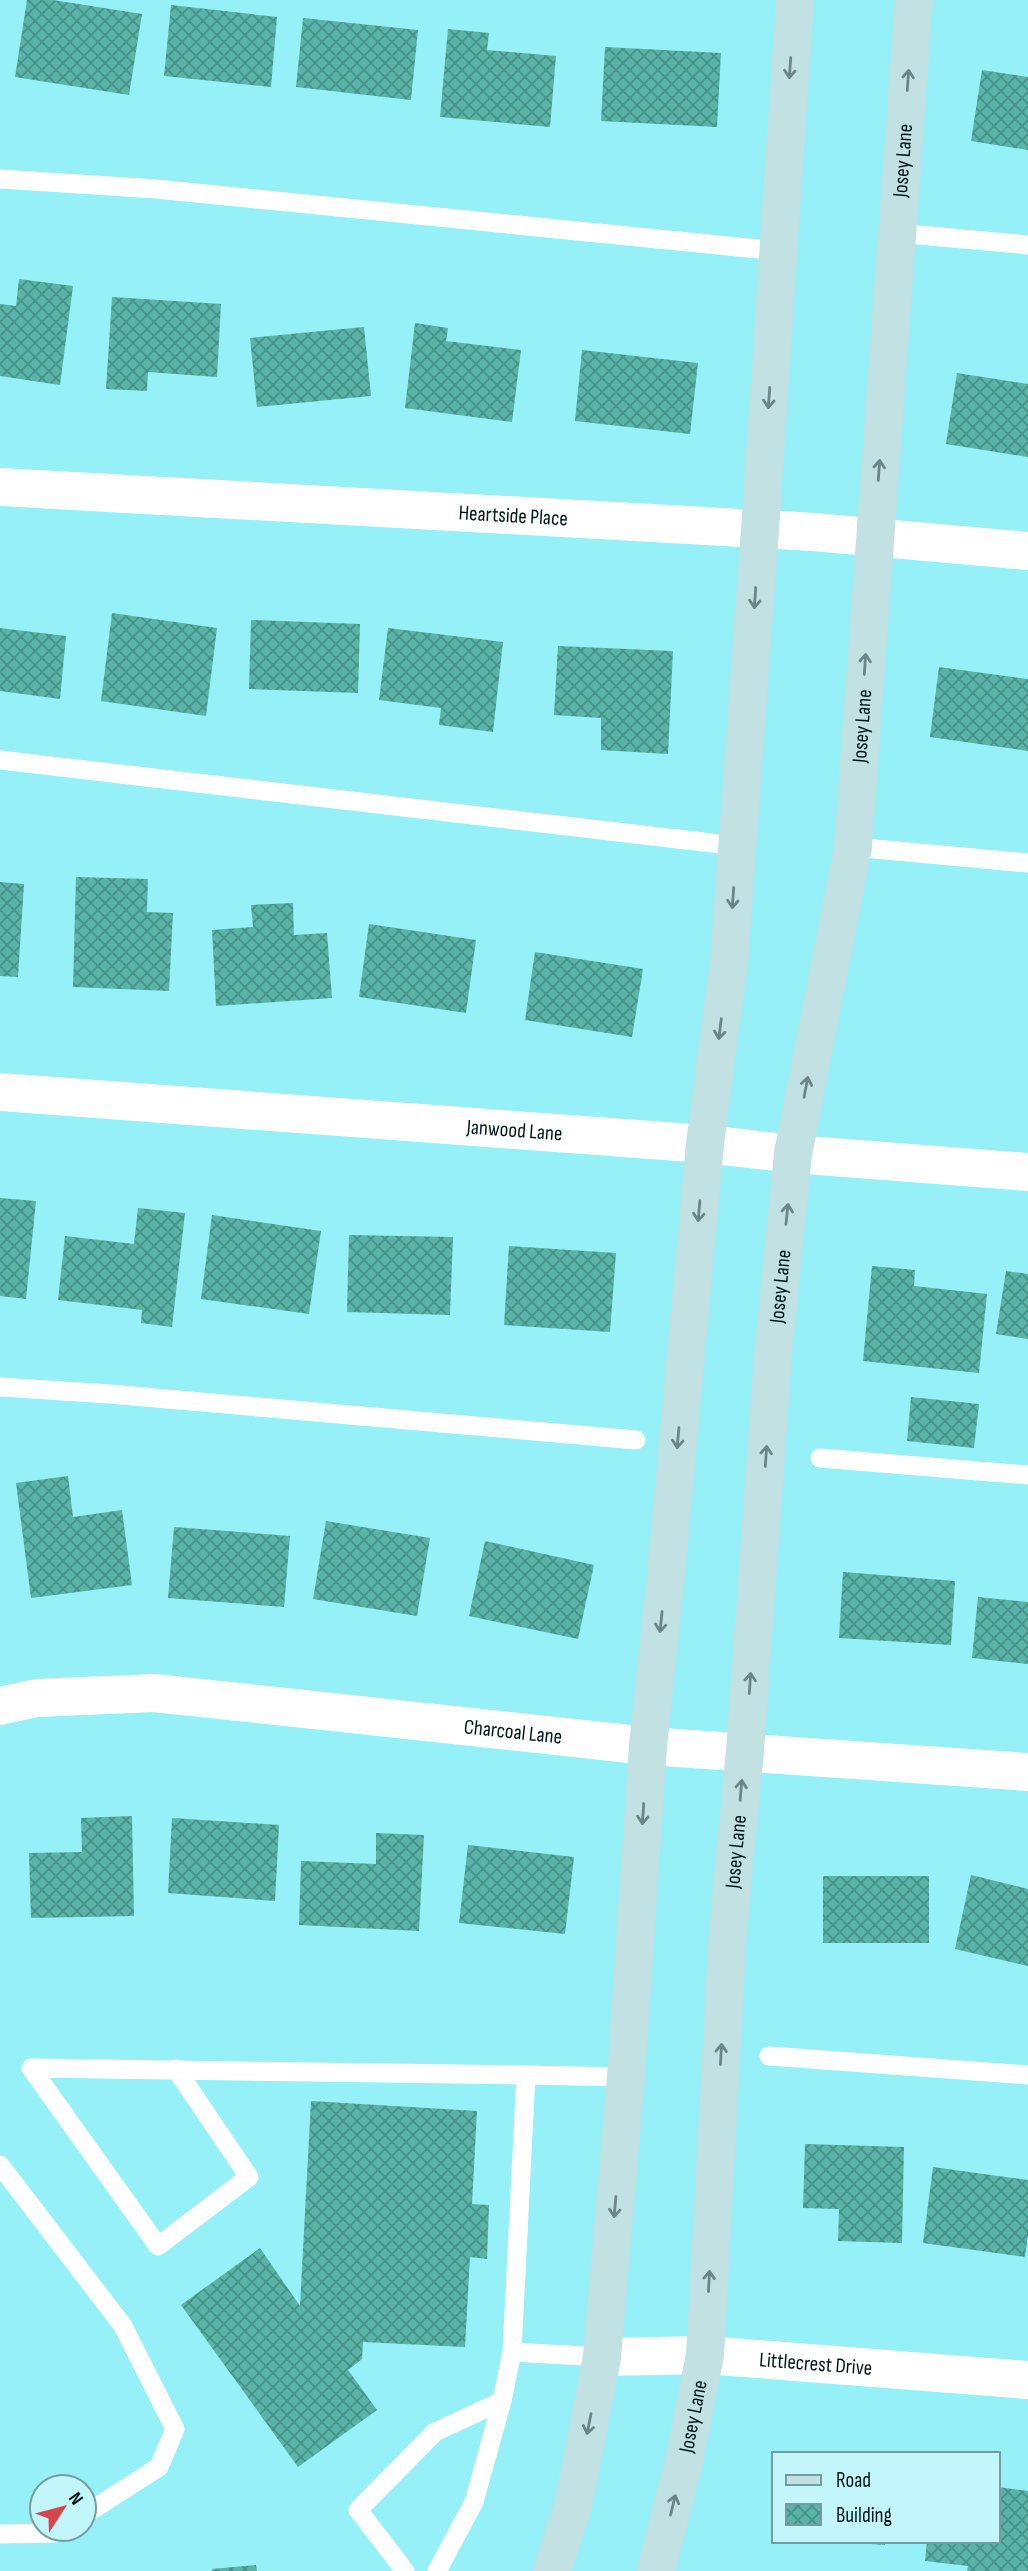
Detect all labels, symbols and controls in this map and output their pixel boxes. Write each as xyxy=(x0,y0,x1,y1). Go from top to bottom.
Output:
one-way arrow xyxy=(784,56,797,79)
one-way arrow xyxy=(902,69,915,92)
street label: Josey Lane xyxy=(888,123,918,199)
one-way arrow xyxy=(762,386,775,408)
one-way arrow xyxy=(873,459,886,481)
street label: Heartside Place xyxy=(458,500,569,531)
one-way arrow xyxy=(749,586,762,609)
one-way arrow xyxy=(859,653,872,676)
street label: Josey Lane xyxy=(847,688,877,765)
one-way arrow xyxy=(726,886,739,909)
one-way arrow xyxy=(713,1018,726,1040)
one-way arrow xyxy=(799,1076,813,1099)
street label: Janwood Lane xyxy=(465,1114,563,1146)
one-way arrow xyxy=(692,1200,705,1222)
one-way arrow xyxy=(780,1204,793,1226)
street label: Josey Lane xyxy=(764,1248,796,1325)
one-way arrow xyxy=(671,1426,684,1449)
one-way arrow xyxy=(760,1445,773,1467)
one-way arrow xyxy=(654,1610,667,1633)
one-way arrow xyxy=(744,1672,757,1694)
street label: Charcoal Lane xyxy=(463,1714,563,1750)
one-way arrow xyxy=(735,1779,748,1801)
one-way arrow xyxy=(636,1802,649,1824)
street label: Josey Lane xyxy=(720,1814,752,1890)
one-way arrow xyxy=(715,2043,728,2066)
one-way arrow xyxy=(608,2195,621,2218)
one-way arrow xyxy=(702,2270,715,2293)
street label: Littlecrest Drive xyxy=(758,2347,873,2381)
street label: Josey Lane xyxy=(674,2378,713,2456)
one-way arrow xyxy=(582,2412,595,2435)
legend xyxy=(772,2452,1000,2543)
text: Road xyxy=(836,2468,871,2493)
north arrow xyxy=(28,2473,98,2543)
text: N xyxy=(63,2488,88,2510)
one-way arrow xyxy=(667,2494,680,2517)
text: Building xyxy=(836,2503,892,2528)

